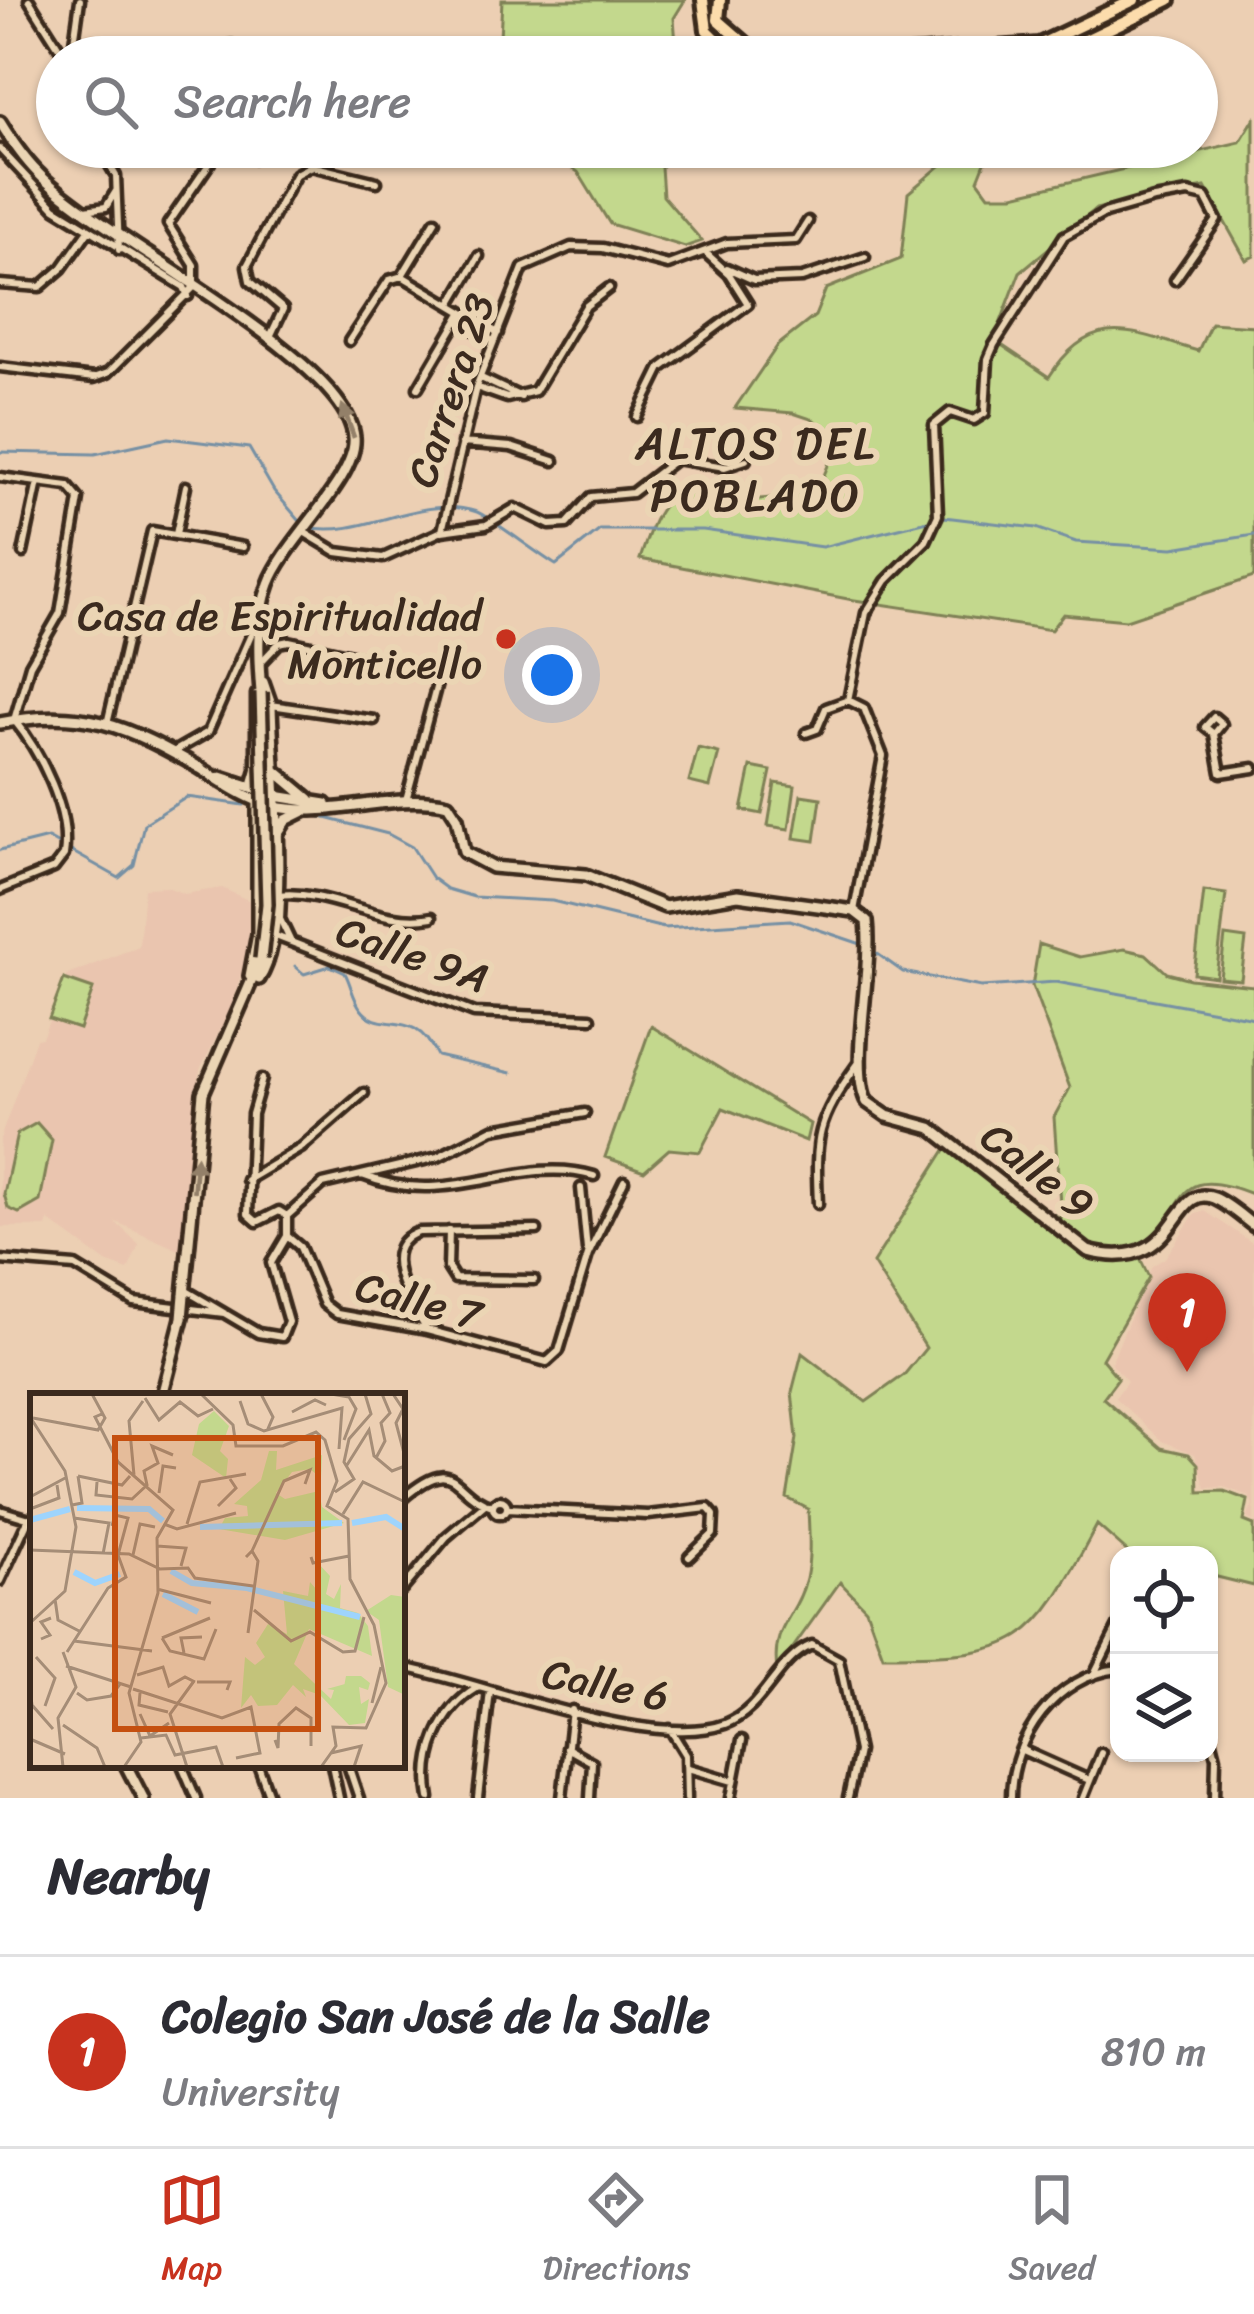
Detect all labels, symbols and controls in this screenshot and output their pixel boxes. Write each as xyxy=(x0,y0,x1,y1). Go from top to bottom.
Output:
search box xyxy=(36,36,1218,168)
text: Search here xyxy=(174,62,411,142)
icon: search xyxy=(78,69,144,135)
street label: Carrera 23 xyxy=(385,284,517,497)
one-way arrow xyxy=(338,403,356,439)
district label: ALTOS DEL POBLADO xyxy=(634,404,877,536)
place label: Casa de Espiritualidad Monticello xyxy=(78,579,485,701)
marker: Casa de Espiritualidad Monticello xyxy=(493,626,519,652)
your location xyxy=(522,645,582,705)
street label: Calle 9A xyxy=(326,894,499,1016)
street label: Calle 9 xyxy=(964,1102,1111,1240)
one-way arrow xyxy=(186,1154,205,1192)
street label: Calle 7 xyxy=(348,1250,493,1353)
pin: 1 xyxy=(1148,1273,1226,1372)
inset map xyxy=(30,1393,405,1768)
map controls xyxy=(1110,1546,1218,1762)
button: locate xyxy=(1110,1546,1218,1654)
street label: Calle 6 xyxy=(536,1636,676,1733)
button: layers xyxy=(1110,1654,1218,1762)
text: Nearby xyxy=(48,1831,209,1921)
text: Colegio San José de la Salle xyxy=(162,1977,710,2057)
text: 1 xyxy=(79,2017,95,2086)
text: 810 m xyxy=(1101,2017,1206,2086)
text: University xyxy=(162,2057,340,2126)
tab: Map xyxy=(159,2167,225,2297)
tab: Directions xyxy=(543,2167,690,2297)
tab: Saved xyxy=(1008,2167,1095,2297)

